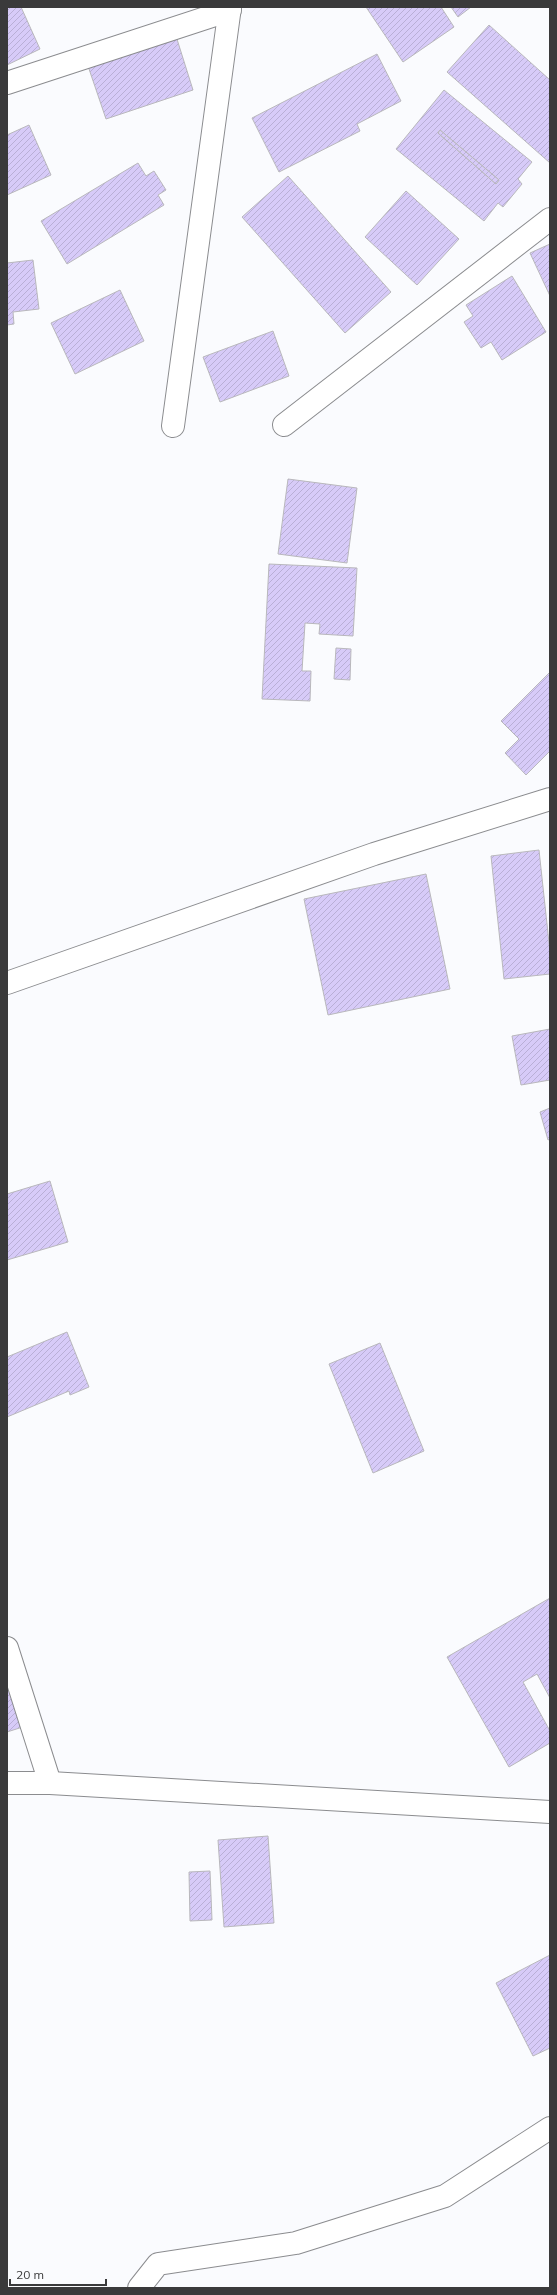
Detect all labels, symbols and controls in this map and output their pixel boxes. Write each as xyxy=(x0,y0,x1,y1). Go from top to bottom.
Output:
scale bar xyxy=(10,2261,106,2287)
text: 20 m xyxy=(16,2267,44,2282)

